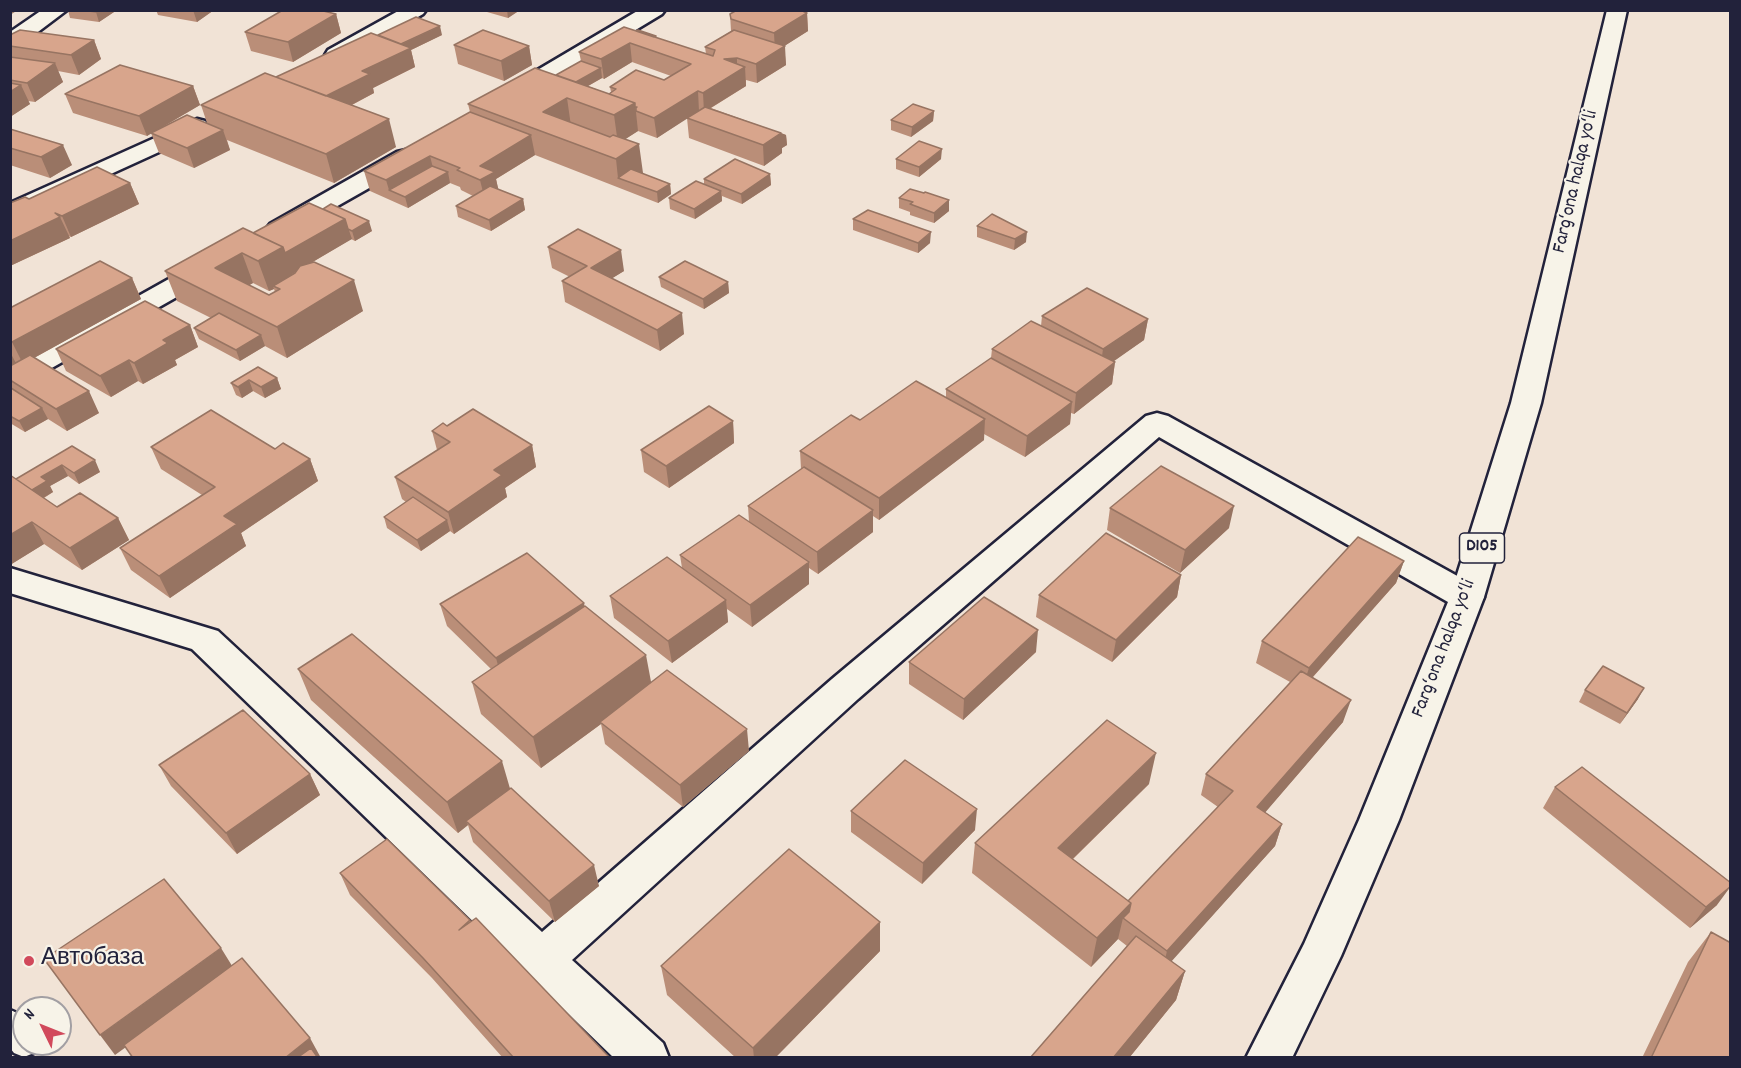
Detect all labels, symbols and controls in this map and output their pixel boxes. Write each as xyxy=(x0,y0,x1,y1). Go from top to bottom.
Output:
street label: Farg‘ona halqa yo‘li xyxy=(1549,108,1605,256)
road number: D105 xyxy=(1460,533,1504,563)
street label: Farg‘ona halqa yo‘li xyxy=(1408,577,1482,721)
place label: Автобаза xyxy=(41,947,144,975)
marker: Автобаза xyxy=(22,954,36,968)
north arrow xyxy=(12,996,72,1056)
text: N xyxy=(19,1004,41,1025)

